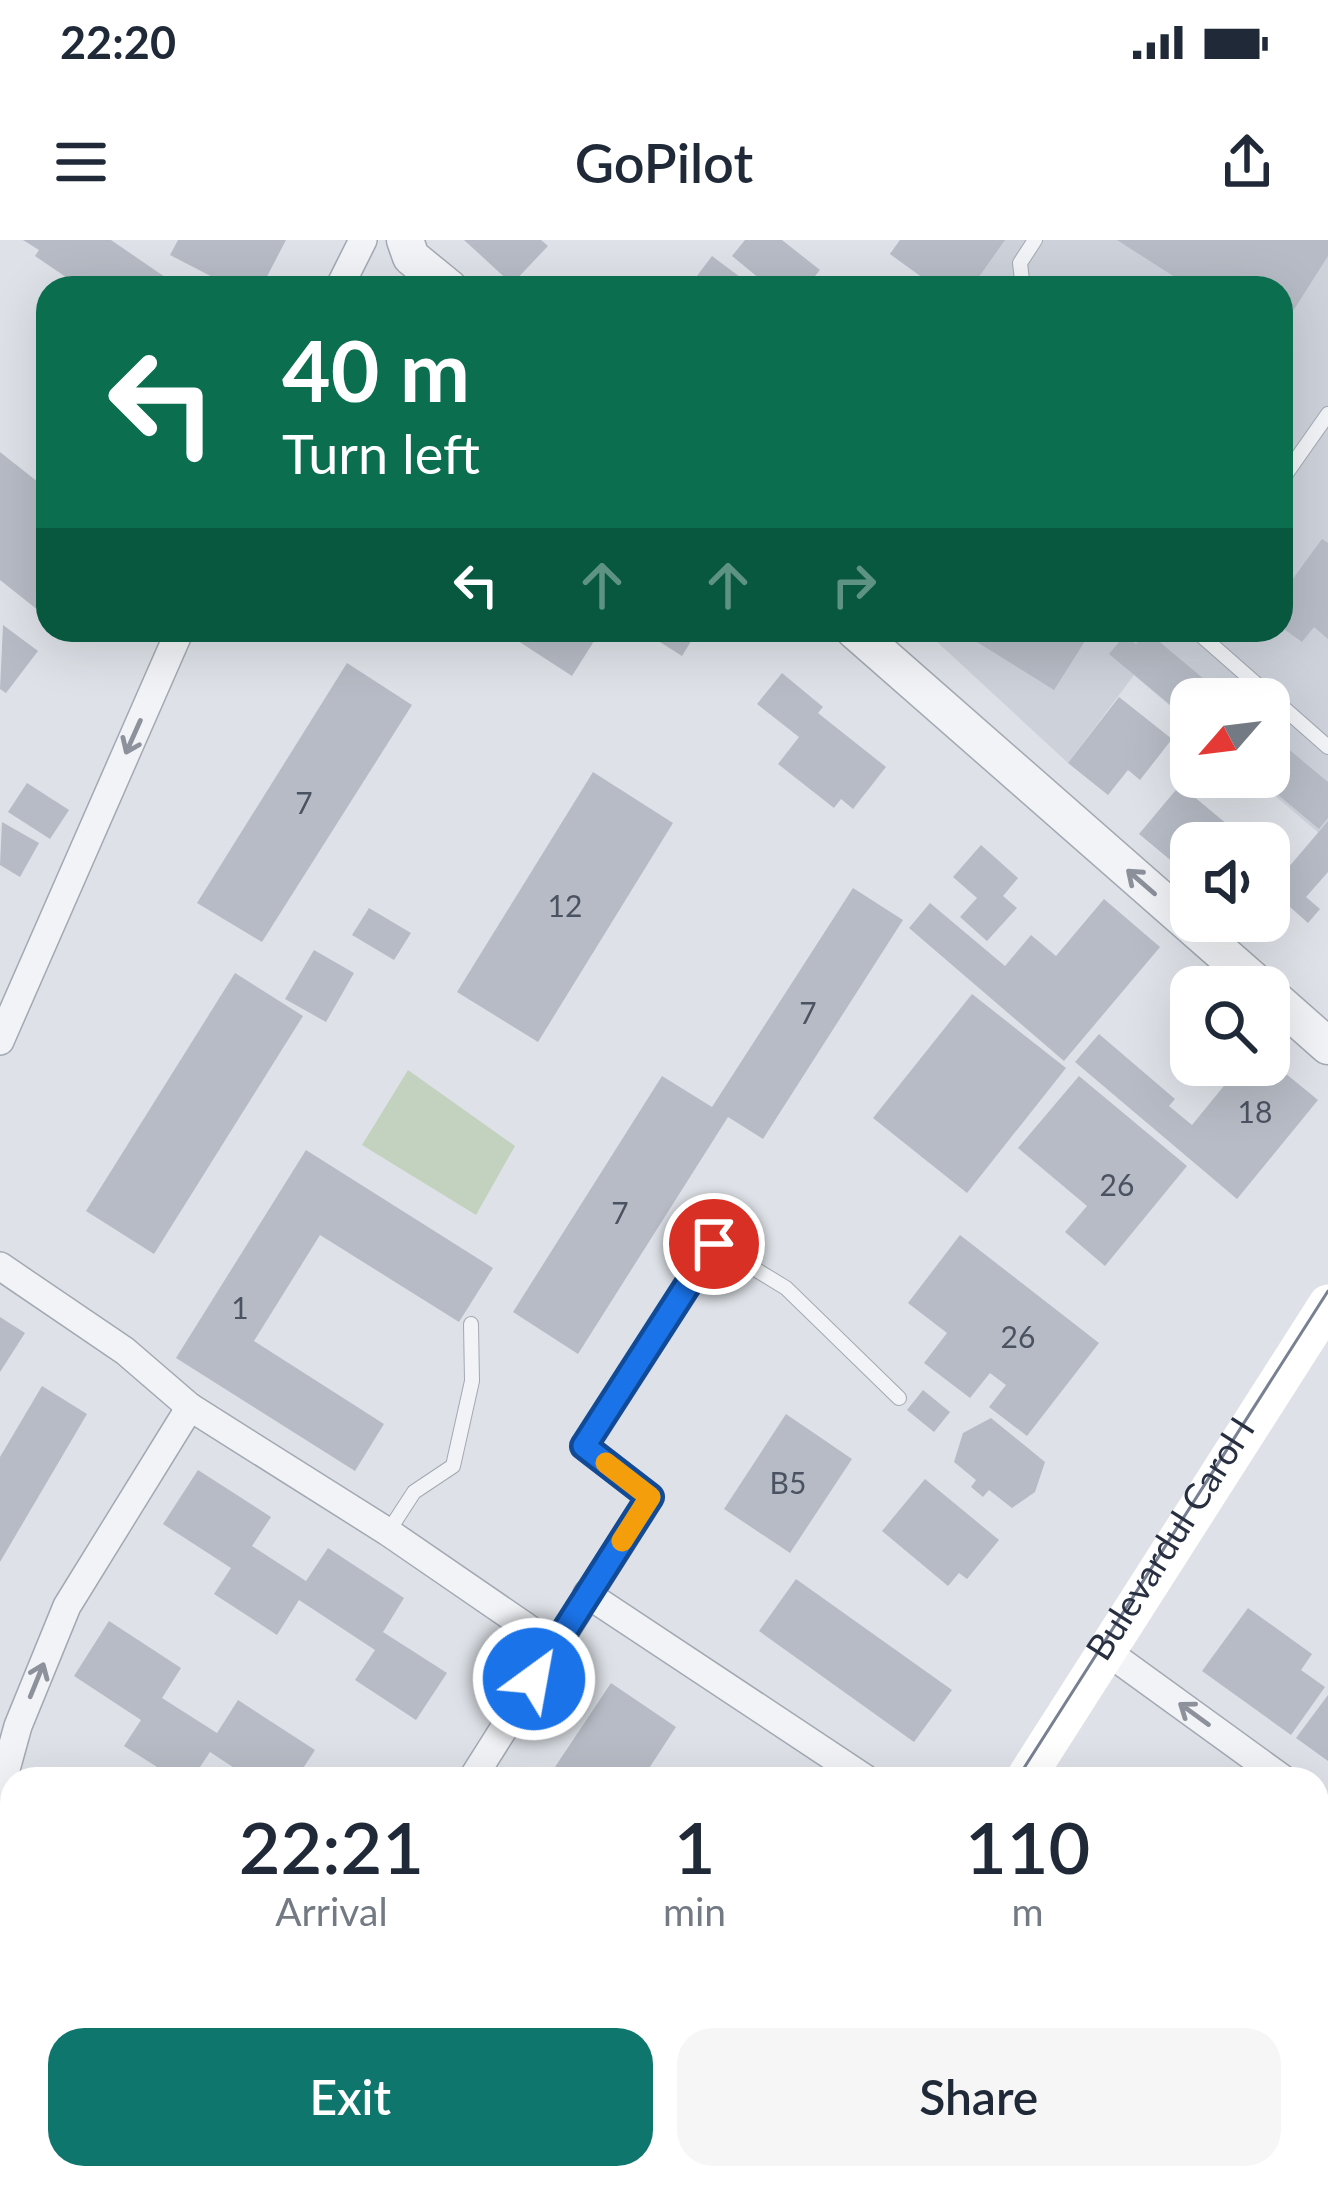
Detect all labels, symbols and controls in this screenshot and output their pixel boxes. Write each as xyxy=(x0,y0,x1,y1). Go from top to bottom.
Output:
text: 22:20 xyxy=(60,15,176,69)
icon: menu xyxy=(48,129,114,195)
icon: share xyxy=(1214,129,1280,195)
text: GoPilot xyxy=(575,130,753,195)
text: 40 m xyxy=(282,319,470,420)
icon: left xyxy=(84,324,240,480)
text: Turn left xyxy=(282,421,480,486)
icon: left xyxy=(443,552,509,618)
icon: ahead xyxy=(569,552,635,618)
icon: ahead xyxy=(695,552,761,618)
icon: right xyxy=(821,552,887,618)
north arrow xyxy=(1170,678,1290,798)
map controls xyxy=(1170,678,1290,1086)
one-way arrow xyxy=(120,718,142,754)
house number: 7 xyxy=(295,784,313,820)
button: sound xyxy=(1170,822,1290,942)
one-way arrow xyxy=(1127,869,1157,896)
house number: 12 xyxy=(548,887,582,923)
button: search xyxy=(1170,966,1290,1086)
house number: 7 xyxy=(799,994,817,1030)
house number: 18 xyxy=(1238,1093,1272,1129)
house number: 26 xyxy=(1100,1166,1134,1202)
pin xyxy=(663,1193,765,1295)
house number: 7 xyxy=(611,1194,629,1230)
icon: arrive xyxy=(681,1211,747,1277)
house number: 1 xyxy=(231,1289,249,1325)
house number: 26 xyxy=(1001,1318,1035,1354)
street label: Bulevardul Carol I xyxy=(1076,1409,1263,1668)
house number: B5 xyxy=(770,1464,806,1500)
position arrow xyxy=(471,1616,597,1742)
one-way arrow xyxy=(28,1662,49,1699)
one-way arrow xyxy=(1178,1702,1211,1728)
text: 22:21 xyxy=(239,1803,424,1889)
text: 1 xyxy=(674,1803,715,1889)
text: 110 xyxy=(965,1803,1090,1889)
text: Arrival xyxy=(275,1888,388,1934)
text: min xyxy=(663,1888,726,1934)
text: m xyxy=(1012,1888,1044,1934)
button: Exit xyxy=(48,2028,653,2166)
button: Share xyxy=(677,2028,1281,2166)

